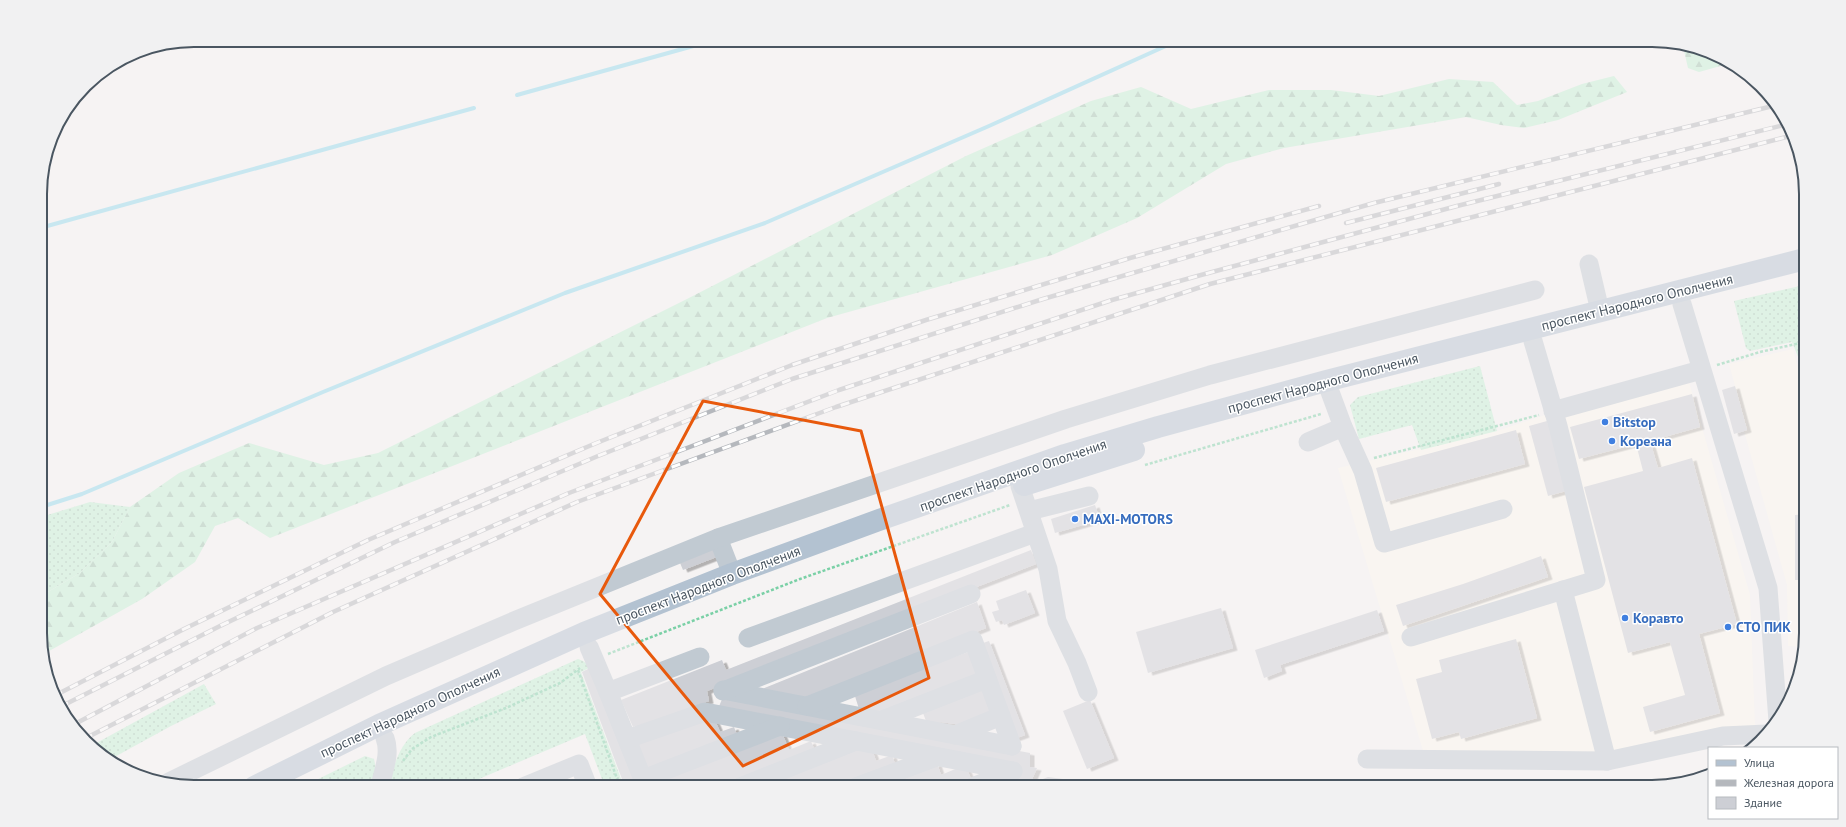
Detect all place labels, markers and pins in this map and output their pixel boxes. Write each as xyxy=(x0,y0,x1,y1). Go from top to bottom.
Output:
place label: Bitstop xyxy=(1613,413,1656,431)
marker: Bitstop xyxy=(1600,417,1610,427)
place label: Кореана xyxy=(1620,432,1672,450)
marker: Кореана xyxy=(1607,436,1617,446)
place label: MAXI-MOTORS xyxy=(1083,510,1173,528)
marker: MAXI-MOTORS xyxy=(1070,514,1080,524)
place label: Коравто xyxy=(1633,609,1684,627)
marker: Коравто xyxy=(1620,613,1630,623)
place label: СТО ПИК xyxy=(1736,618,1791,636)
marker: СТО ПИК xyxy=(1723,622,1733,632)

